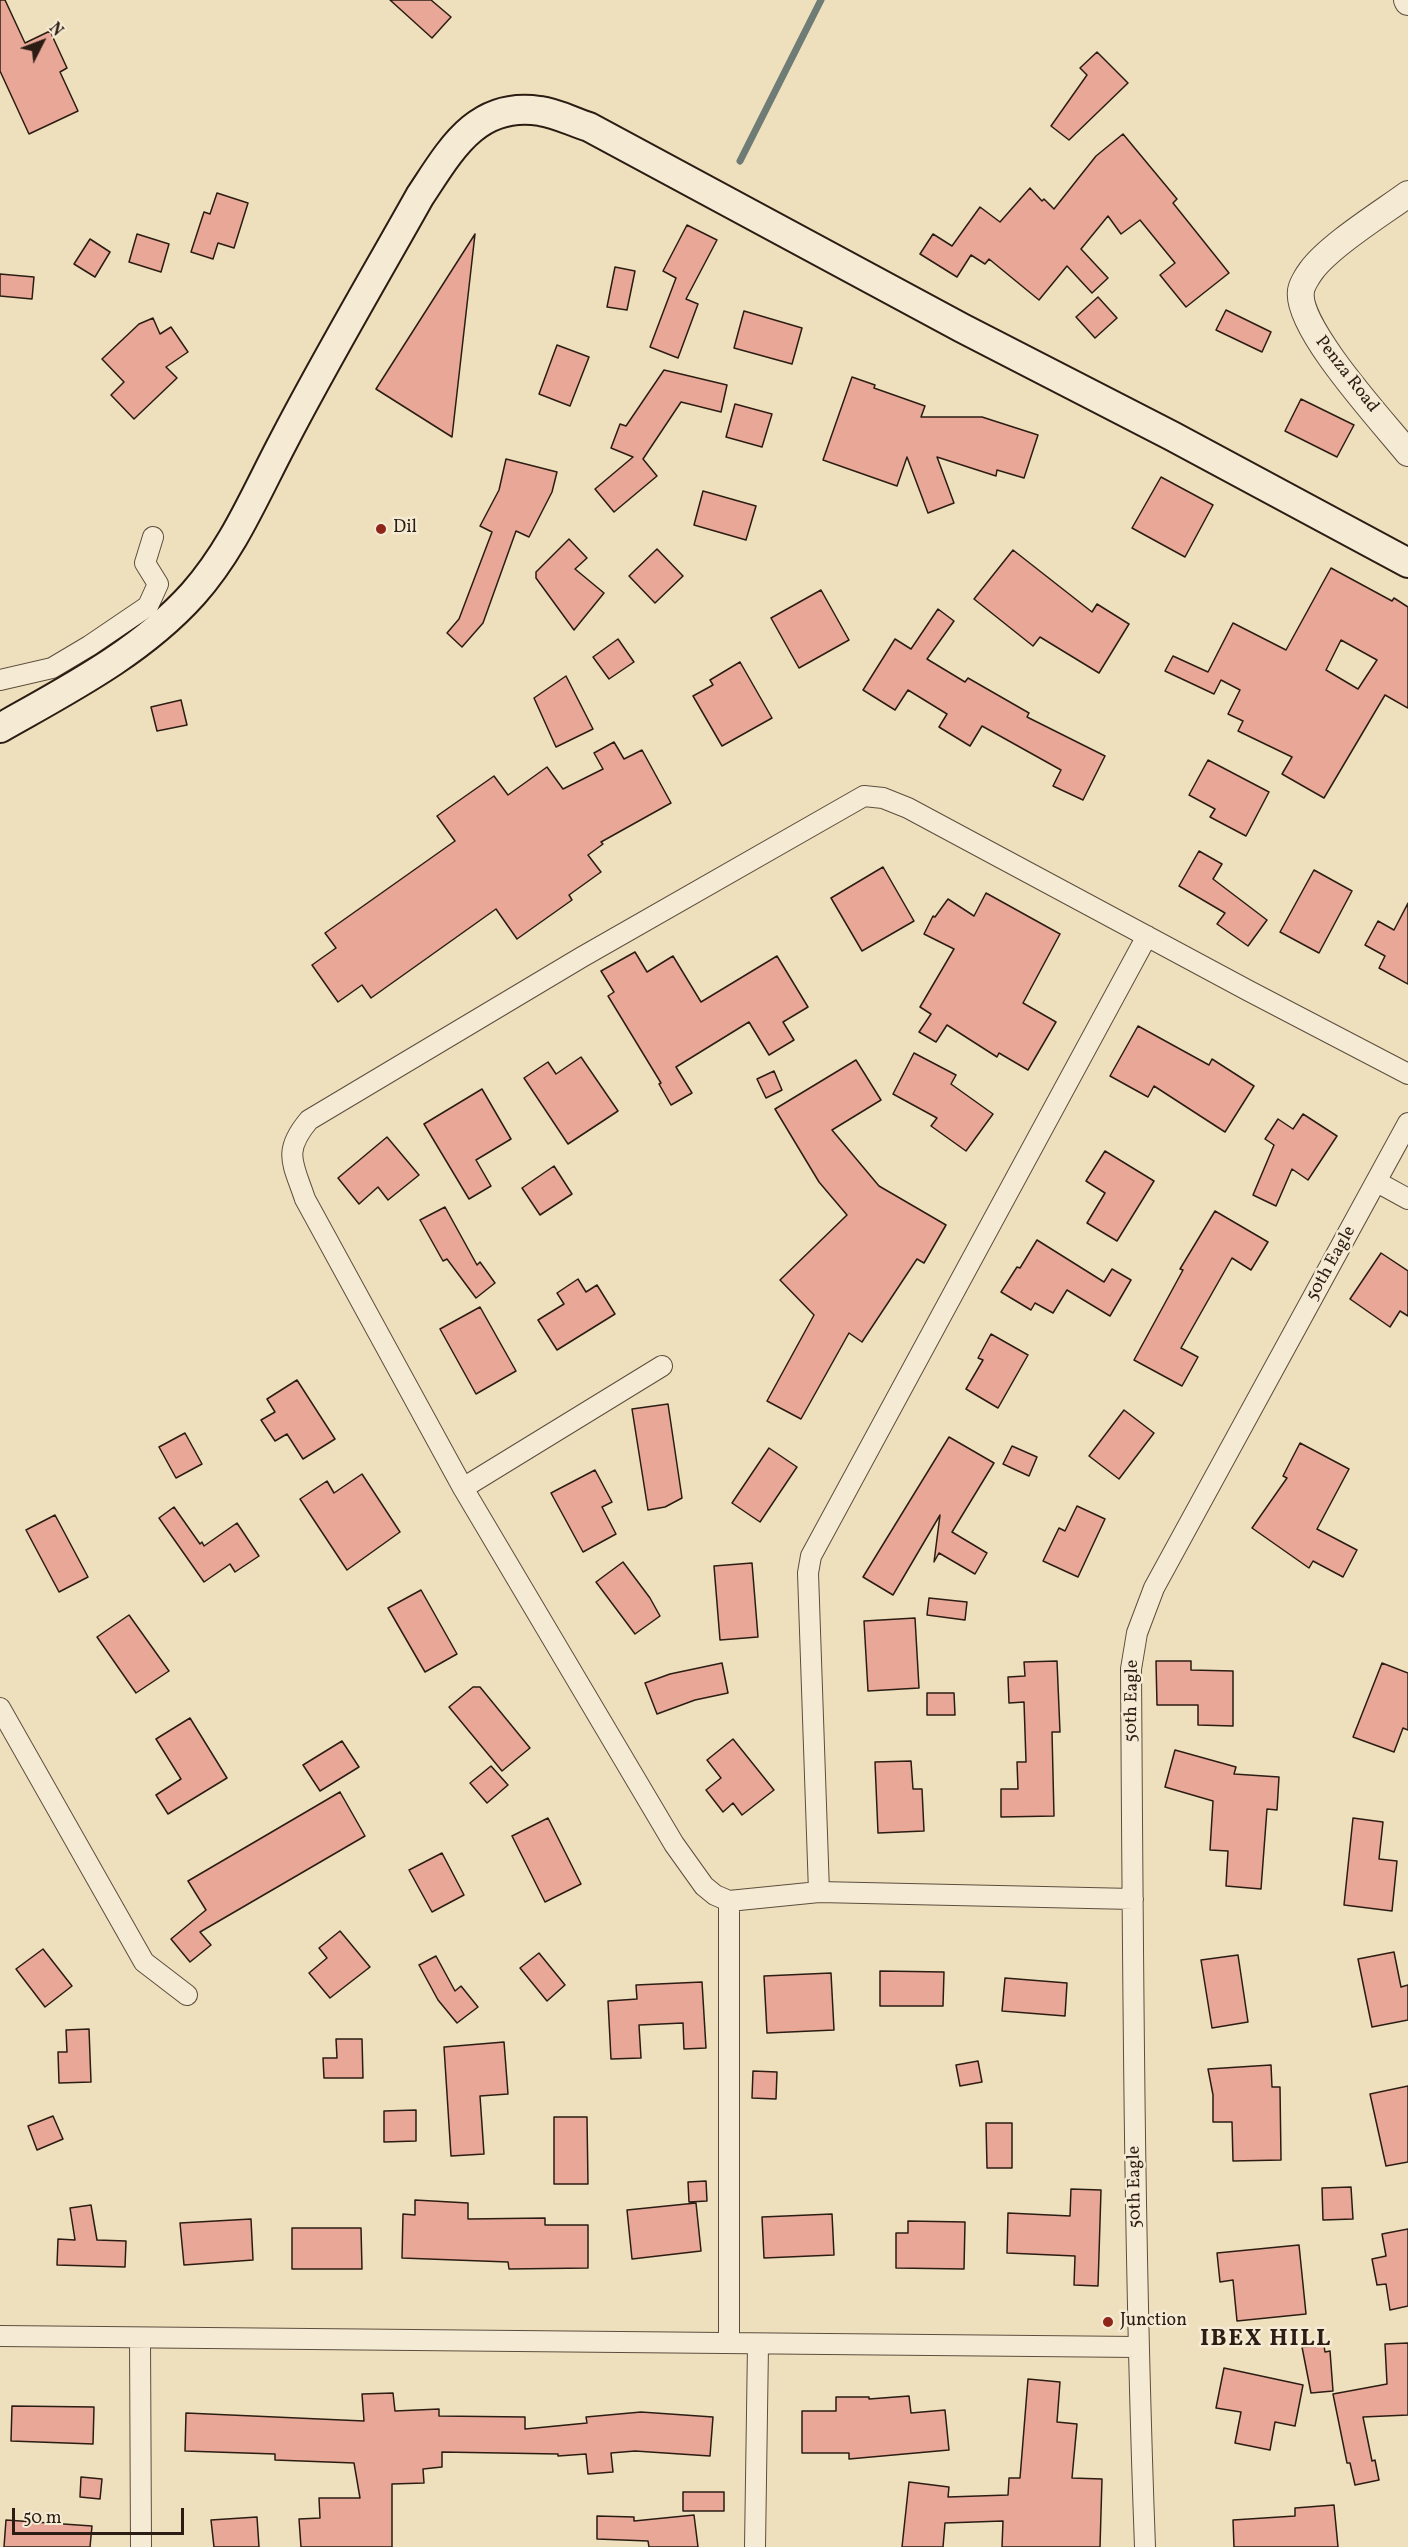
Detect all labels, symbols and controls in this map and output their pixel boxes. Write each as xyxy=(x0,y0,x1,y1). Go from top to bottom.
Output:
north arrow xyxy=(12,12,72,72)
text: N xyxy=(43,18,67,42)
street label: Penza Road xyxy=(1309,332,1383,418)
place label: Dil xyxy=(393,518,417,540)
marker: Dil xyxy=(374,522,388,536)
street label: 50th Eagle xyxy=(1303,1223,1361,1305)
street label: 50th Eagle xyxy=(1121,1659,1145,1743)
street label: 50th Eagle xyxy=(1124,2145,1148,2229)
place label: Junction xyxy=(1120,2311,1187,2333)
marker: Junction xyxy=(1101,2315,1115,2329)
district label: IBEX HILL xyxy=(1200,2327,1332,2355)
scale bar xyxy=(15,2496,188,2534)
text: 50 m xyxy=(23,2506,62,2531)

